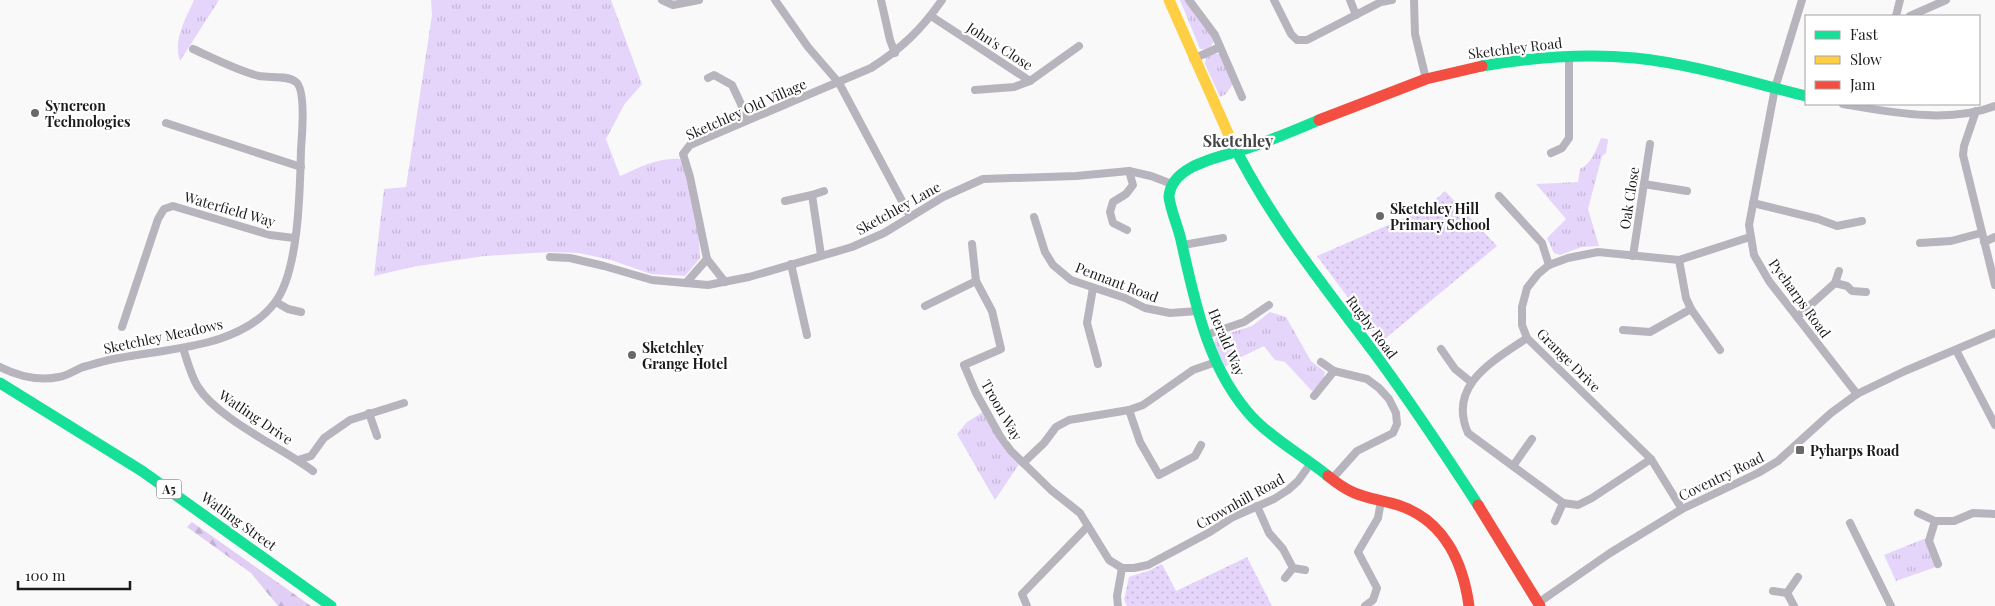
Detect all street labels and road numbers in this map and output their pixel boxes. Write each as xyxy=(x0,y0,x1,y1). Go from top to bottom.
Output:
street label: John's Close xyxy=(963,17,1037,74)
street label: Sketchley Road xyxy=(1467,33,1563,63)
street label: Sketchley Old Village xyxy=(683,74,809,144)
street label: Oak Close xyxy=(1615,165,1643,231)
street label: Sketchley Lane xyxy=(852,177,944,239)
street label: Waterfield Way xyxy=(181,187,278,231)
street label: Pyeharps Road xyxy=(1765,255,1835,341)
street label: Pennant Road xyxy=(1073,257,1161,307)
street label: Rugby Road xyxy=(1342,292,1402,362)
street label: Herald Way xyxy=(1204,305,1250,379)
street label: Sketchley Meadows xyxy=(102,314,224,358)
street label: Grange Drive xyxy=(1533,324,1605,396)
street label: Troon Way xyxy=(977,376,1027,444)
street label: Watling Drive xyxy=(214,385,297,449)
street label: Coventry Road xyxy=(1675,447,1767,505)
street label: Crownhill Road xyxy=(1193,469,1287,533)
road number: A5 xyxy=(156,479,182,498)
street label: Watling Street xyxy=(197,487,281,555)

